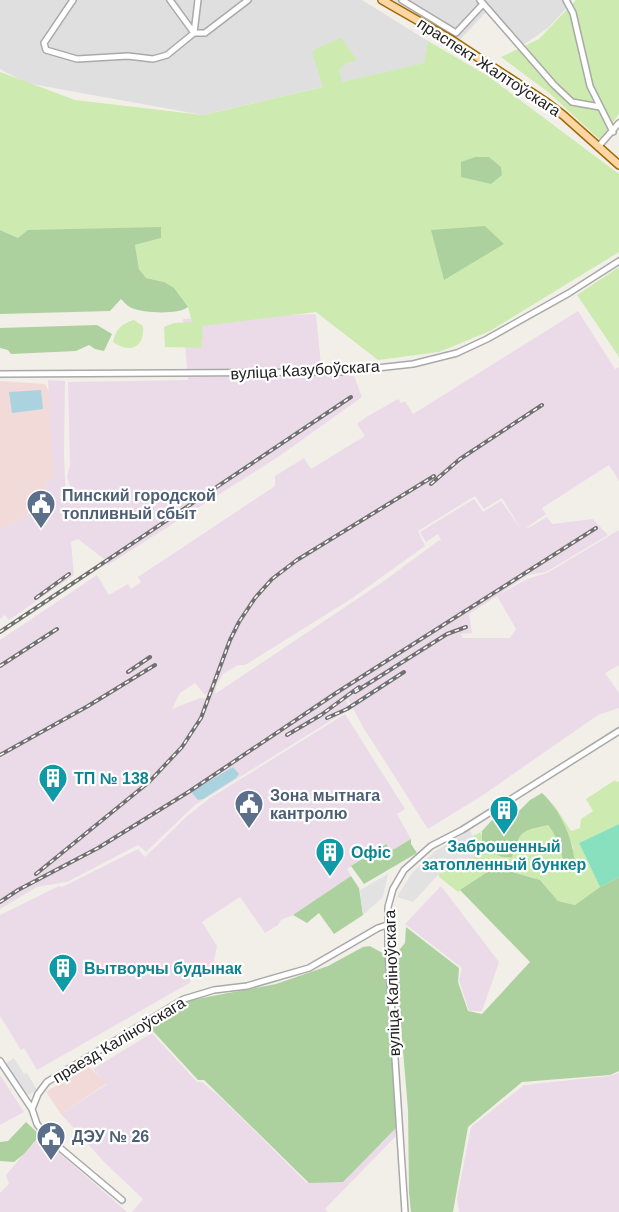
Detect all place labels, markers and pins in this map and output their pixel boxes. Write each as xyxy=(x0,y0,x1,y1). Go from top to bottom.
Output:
place label: Пинский городской топливный сбыт xyxy=(62,487,216,522)
public building icon: Пинский городской топливный сбыт xyxy=(25,488,57,530)
building icon: ТП № 138 xyxy=(37,762,69,804)
place label: ТП № 138 xyxy=(74,770,149,787)
place label: Зона мытнага кантролю xyxy=(270,787,380,822)
public building icon: Зона мытнага кантролю xyxy=(233,788,265,830)
building icon: Заброшенный затопленный бункер xyxy=(488,794,520,836)
building icon: Офіс xyxy=(314,836,346,878)
place label: Заброшенный затопленный бункер xyxy=(422,838,587,873)
place label: Офіс xyxy=(351,844,391,861)
building icon: Вытворчы будынак xyxy=(47,952,79,994)
place label: Вытворчы будынак xyxy=(84,960,243,977)
public building icon: ДЭУ № 26 xyxy=(35,1120,67,1162)
place label: ДЭУ № 26 xyxy=(72,1128,149,1145)

